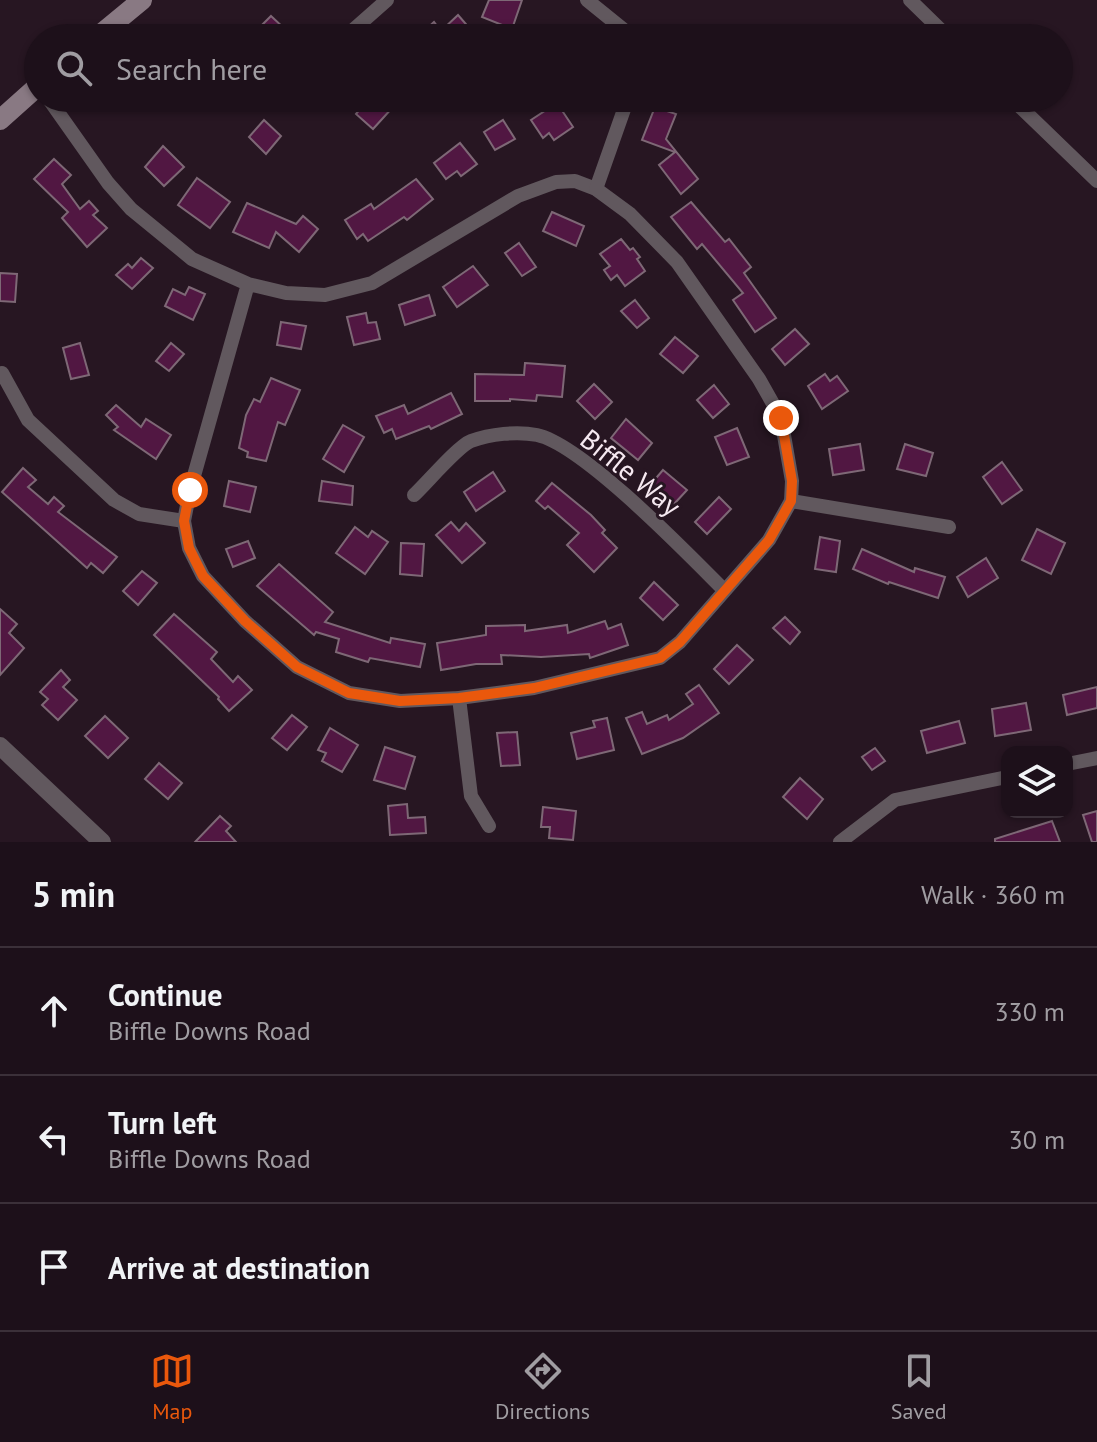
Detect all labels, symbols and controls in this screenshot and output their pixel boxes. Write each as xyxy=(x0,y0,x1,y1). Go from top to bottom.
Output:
search box xyxy=(24,24,1073,112)
icon: search xyxy=(52,46,96,90)
text: Search here xyxy=(116,49,267,88)
route end xyxy=(763,400,799,436)
street label: Biffle Way xyxy=(573,420,689,524)
route start xyxy=(172,472,208,508)
map controls xyxy=(1001,746,1073,818)
button: layers xyxy=(1001,746,1073,818)
text: 5 min xyxy=(32,872,115,916)
text: Walk · 360 m xyxy=(921,878,1065,911)
text: Continue xyxy=(108,975,222,1014)
icon: ahead xyxy=(32,989,76,1033)
text: 330 m xyxy=(994,995,1065,1028)
text: Biffle Downs Road xyxy=(108,1014,311,1047)
text: Turn left xyxy=(108,1103,216,1142)
icon: left xyxy=(32,1117,76,1161)
text: 30 m xyxy=(1009,1123,1065,1156)
text: Biffle Downs Road xyxy=(108,1142,311,1175)
icon: arrive xyxy=(32,1245,76,1289)
text: Arrive at destination xyxy=(108,1248,370,1287)
tab: Map xyxy=(150,1349,194,1425)
tab: Directions xyxy=(495,1349,590,1425)
tab: Saved xyxy=(891,1349,947,1425)

